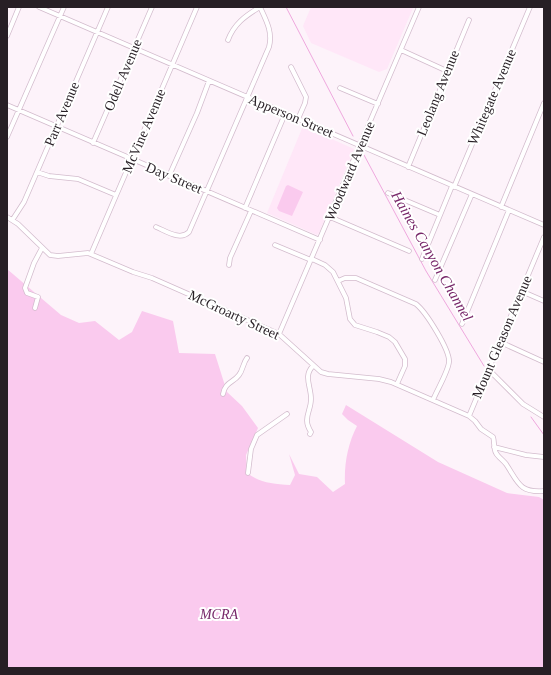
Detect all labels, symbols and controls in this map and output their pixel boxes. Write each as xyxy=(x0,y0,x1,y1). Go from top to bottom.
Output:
street label: Odell Avenue xyxy=(101,37,145,113)
street label: Whitegate Avenue xyxy=(465,47,519,147)
street label: Leolang Avenue xyxy=(414,48,462,138)
street label: Parr Avenue xyxy=(42,80,82,148)
street label: McVine Avenue xyxy=(119,87,169,175)
street label: Apperson Street xyxy=(246,91,336,141)
street label: Woodward Avenue xyxy=(322,119,378,223)
street label: Day Street xyxy=(144,159,204,197)
water label: Haines Canyon Channel xyxy=(388,187,476,324)
street label: Mount Gleason Avenue xyxy=(469,273,535,401)
street label: McGroarty Street xyxy=(186,287,282,343)
park label: MCRA xyxy=(199,607,238,622)

